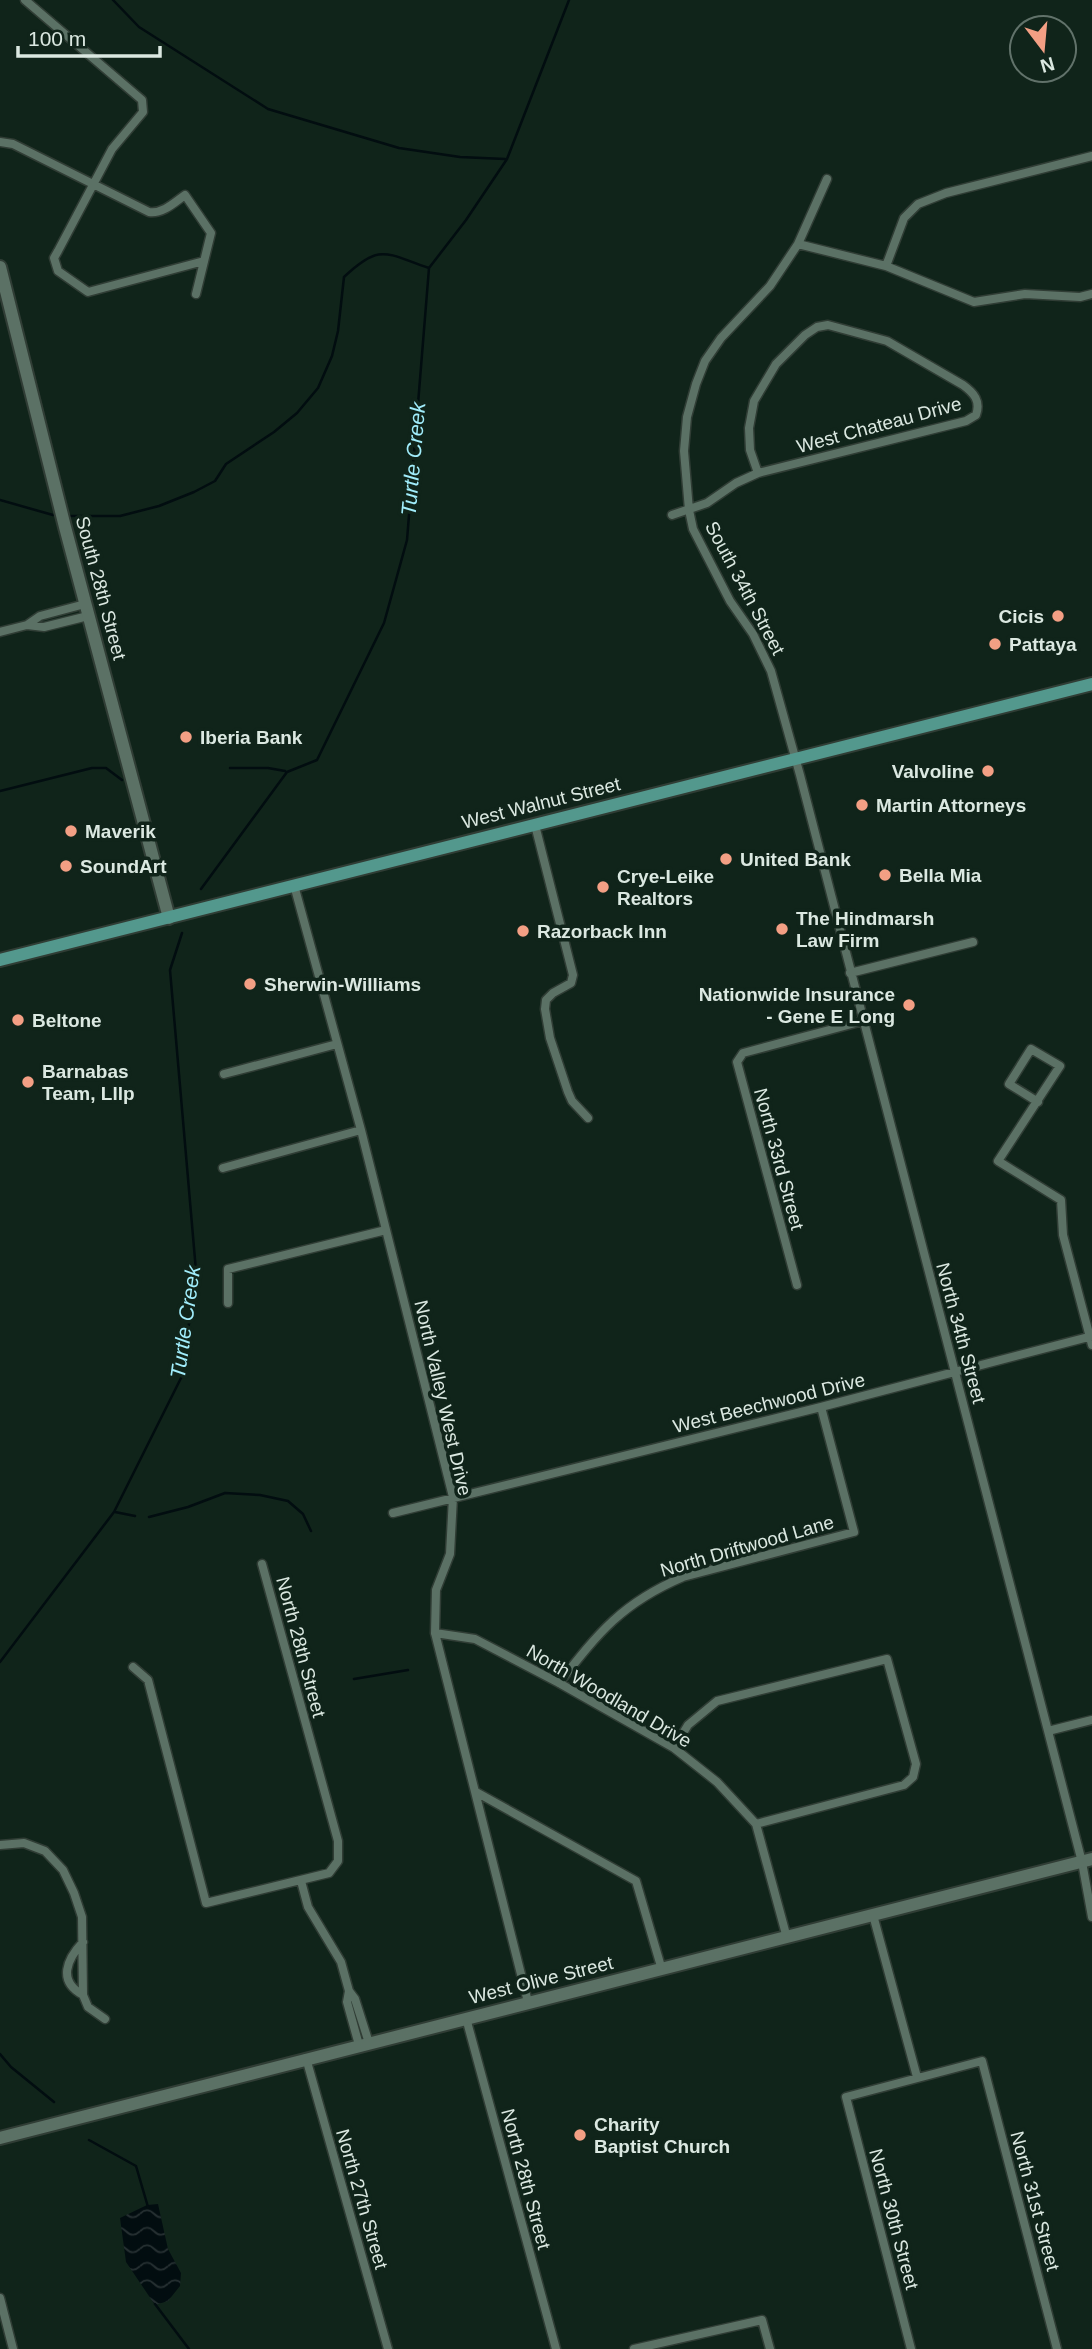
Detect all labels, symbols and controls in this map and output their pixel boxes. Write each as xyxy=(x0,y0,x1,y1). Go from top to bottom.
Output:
scale bar xyxy=(18,14,159,58)
north arrow xyxy=(1008,14,1078,84)
text: 100 m xyxy=(28,27,86,50)
text: N xyxy=(1038,53,1057,77)
street label: West Chateau Drive xyxy=(794,393,964,457)
water label: Turtle Creek xyxy=(397,400,430,517)
street label: South 28th Street xyxy=(72,514,130,663)
street label: South 34th Street xyxy=(701,518,789,659)
place label: Cicis xyxy=(999,606,1044,627)
marker: Cicis xyxy=(1050,608,1066,624)
place label: Pattaya xyxy=(1009,634,1077,655)
marker: Pattaya xyxy=(987,636,1003,652)
place label: Iberia Bank xyxy=(200,727,303,748)
marker: Iberia Bank xyxy=(178,729,194,745)
place label: Valvoline xyxy=(892,761,974,782)
marker: Valvoline xyxy=(980,763,996,779)
street label: West Walnut Street xyxy=(460,773,623,833)
place label: Martin Attorneys xyxy=(876,795,1026,816)
marker: Martin Attorneys xyxy=(854,797,870,813)
place label: Maverik xyxy=(85,821,156,842)
marker: Maverik xyxy=(63,823,79,839)
place label: United Bank xyxy=(740,849,851,870)
marker: United Bank xyxy=(718,851,734,867)
place label: SoundArt xyxy=(80,856,167,877)
marker: SoundArt xyxy=(58,858,74,874)
place label: Bella Mia xyxy=(899,865,982,886)
place label: Crye-Leike Realtors xyxy=(617,866,714,909)
marker: Bella Mia xyxy=(877,867,893,883)
marker: Crye-Leike Realtors xyxy=(595,879,611,895)
place label: The Hindmarsh Law Firm xyxy=(796,908,934,951)
place label: Razorback Inn xyxy=(537,921,667,942)
marker: The Hindmarsh Law Firm xyxy=(774,921,790,937)
marker: Razorback Inn xyxy=(515,923,531,939)
place label: Sherwin-Williams xyxy=(264,974,421,995)
marker: Sherwin-Williams xyxy=(242,976,258,992)
place label: Nationwide Insurance - Gene E Long xyxy=(699,984,895,1027)
marker: Nationwide Insurance - Gene E Long xyxy=(901,997,917,1013)
place label: Beltone xyxy=(32,1010,102,1031)
marker: Beltone xyxy=(10,1012,26,1028)
place label: Barnabas Team, Lllp xyxy=(42,1061,135,1104)
marker: Barnabas Team, Lllp xyxy=(20,1074,36,1090)
street label: North 33rd Street xyxy=(750,1086,808,1233)
street label: North 34th Street xyxy=(932,1260,990,1406)
water label: Turtle Creek xyxy=(166,1262,205,1380)
street label: North Valley West Drive xyxy=(410,1298,476,1498)
street label: West Beechwood Drive xyxy=(671,1369,867,1437)
street label: North Driftwood Lane xyxy=(658,1511,836,1581)
street label: North 28th Street xyxy=(272,1574,330,1720)
street label: North Woodland Drive xyxy=(523,1640,695,1752)
street label: West Olive Street xyxy=(467,1952,616,2008)
street label: North 28th Street xyxy=(497,2106,555,2252)
place label: Charity Baptist Church xyxy=(594,2114,730,2157)
street label: North 27th Street xyxy=(332,2127,392,2272)
marker: Charity Baptist Church xyxy=(572,2127,588,2143)
street label: North 31st Street xyxy=(1006,2129,1064,2274)
street label: North 30th Street xyxy=(865,2146,923,2292)

